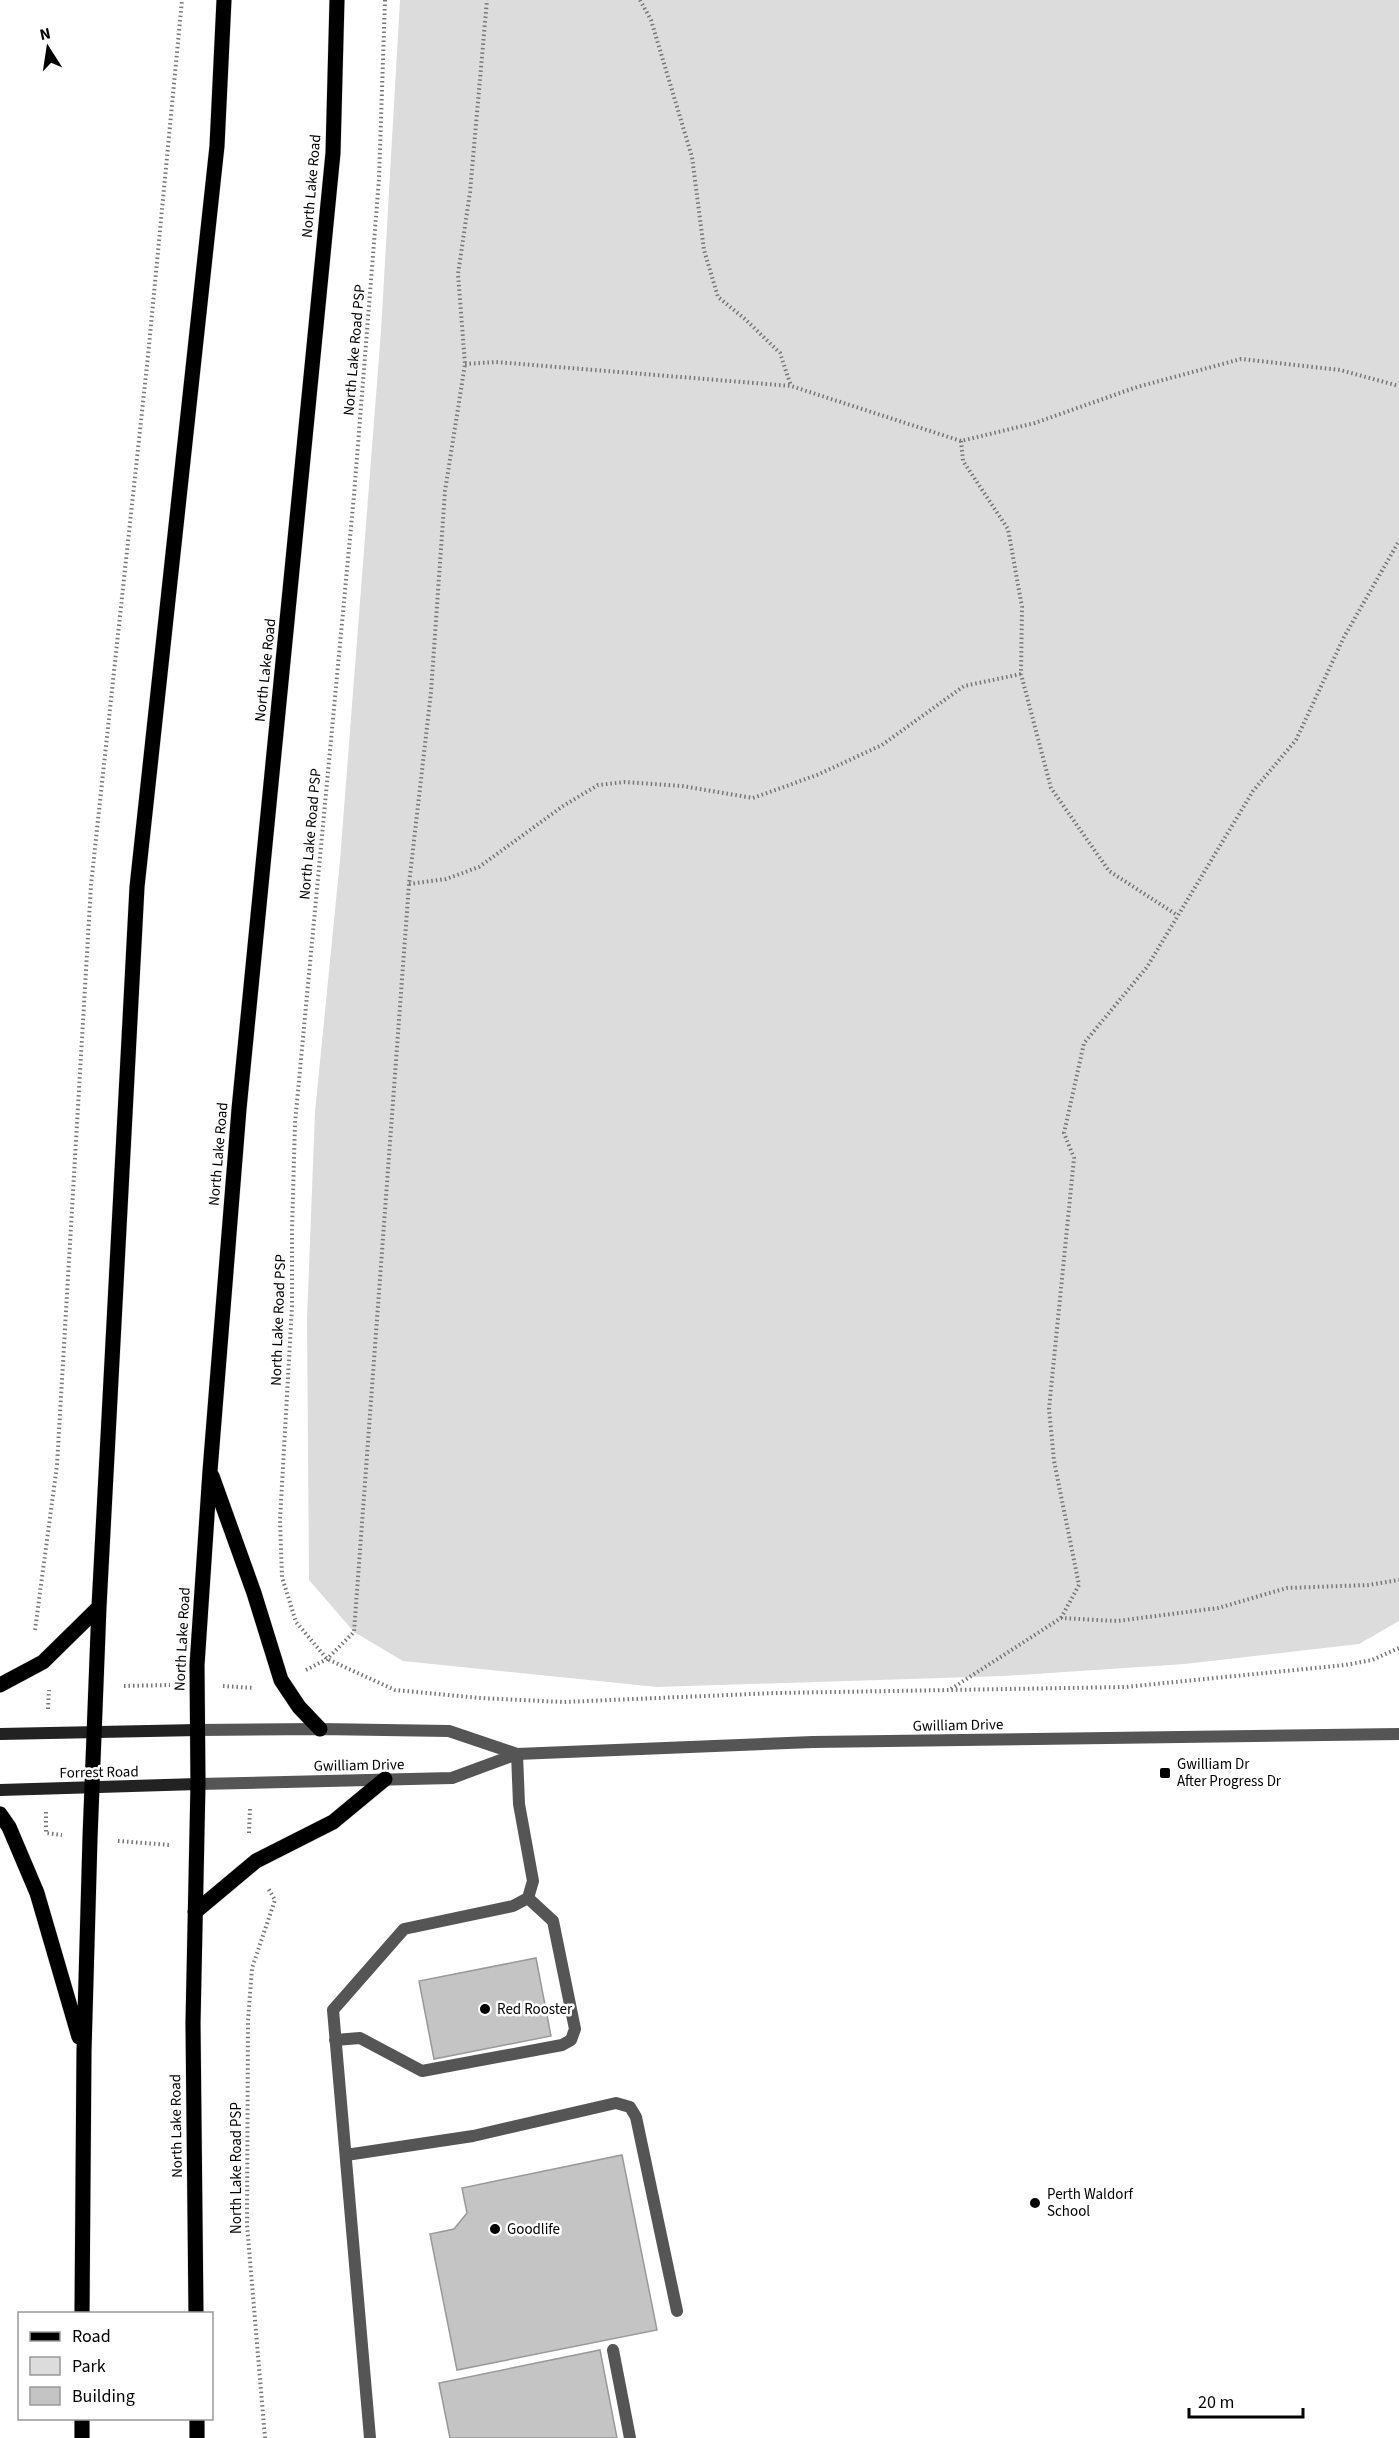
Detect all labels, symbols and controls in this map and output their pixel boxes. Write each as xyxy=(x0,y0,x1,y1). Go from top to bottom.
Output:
north arrow xyxy=(18,18,78,78)
text: N xyxy=(38,22,53,46)
street label: North Lake Road xyxy=(297,133,326,239)
street label: North Lake Road PSP xyxy=(338,284,371,417)
street label: North Lake Road xyxy=(250,617,281,723)
street label: North Lake Road PSP xyxy=(294,768,327,901)
street label: North Lake Road xyxy=(204,1101,233,1207)
street label: North Lake Road PSP xyxy=(266,1254,291,1386)
street label: North Lake Road xyxy=(169,1587,196,1691)
street label: Gwilliam Drive xyxy=(913,1714,1003,1737)
street label: Gwilliam Drive xyxy=(314,1754,404,1777)
place label: Gwilliam Dr After Progress Dr xyxy=(1177,1754,1282,1792)
street label: Forrest Road xyxy=(59,1761,139,1784)
marker: Gwilliam Dr After Progress Dr xyxy=(1158,1766,1172,1780)
place label: Red Rooster xyxy=(497,1999,573,2020)
marker: Red Rooster xyxy=(478,2002,492,2016)
street label: North Lake Road xyxy=(165,2074,188,2178)
street label: North Lake Road PSP xyxy=(226,2102,247,2234)
place label: Perth Waldorf School xyxy=(1047,2184,1134,2222)
marker: Perth Waldorf School xyxy=(1028,2196,1042,2210)
place label: Goodlife xyxy=(507,2219,560,2240)
marker: Goodlife xyxy=(488,2222,502,2236)
legend xyxy=(18,2312,213,2420)
text: Road xyxy=(72,2324,111,2349)
text: Park xyxy=(72,2354,106,2379)
scale bar xyxy=(1189,2381,1303,2419)
text: Building xyxy=(72,2384,135,2409)
text: 20 m xyxy=(1198,2390,1234,2415)

